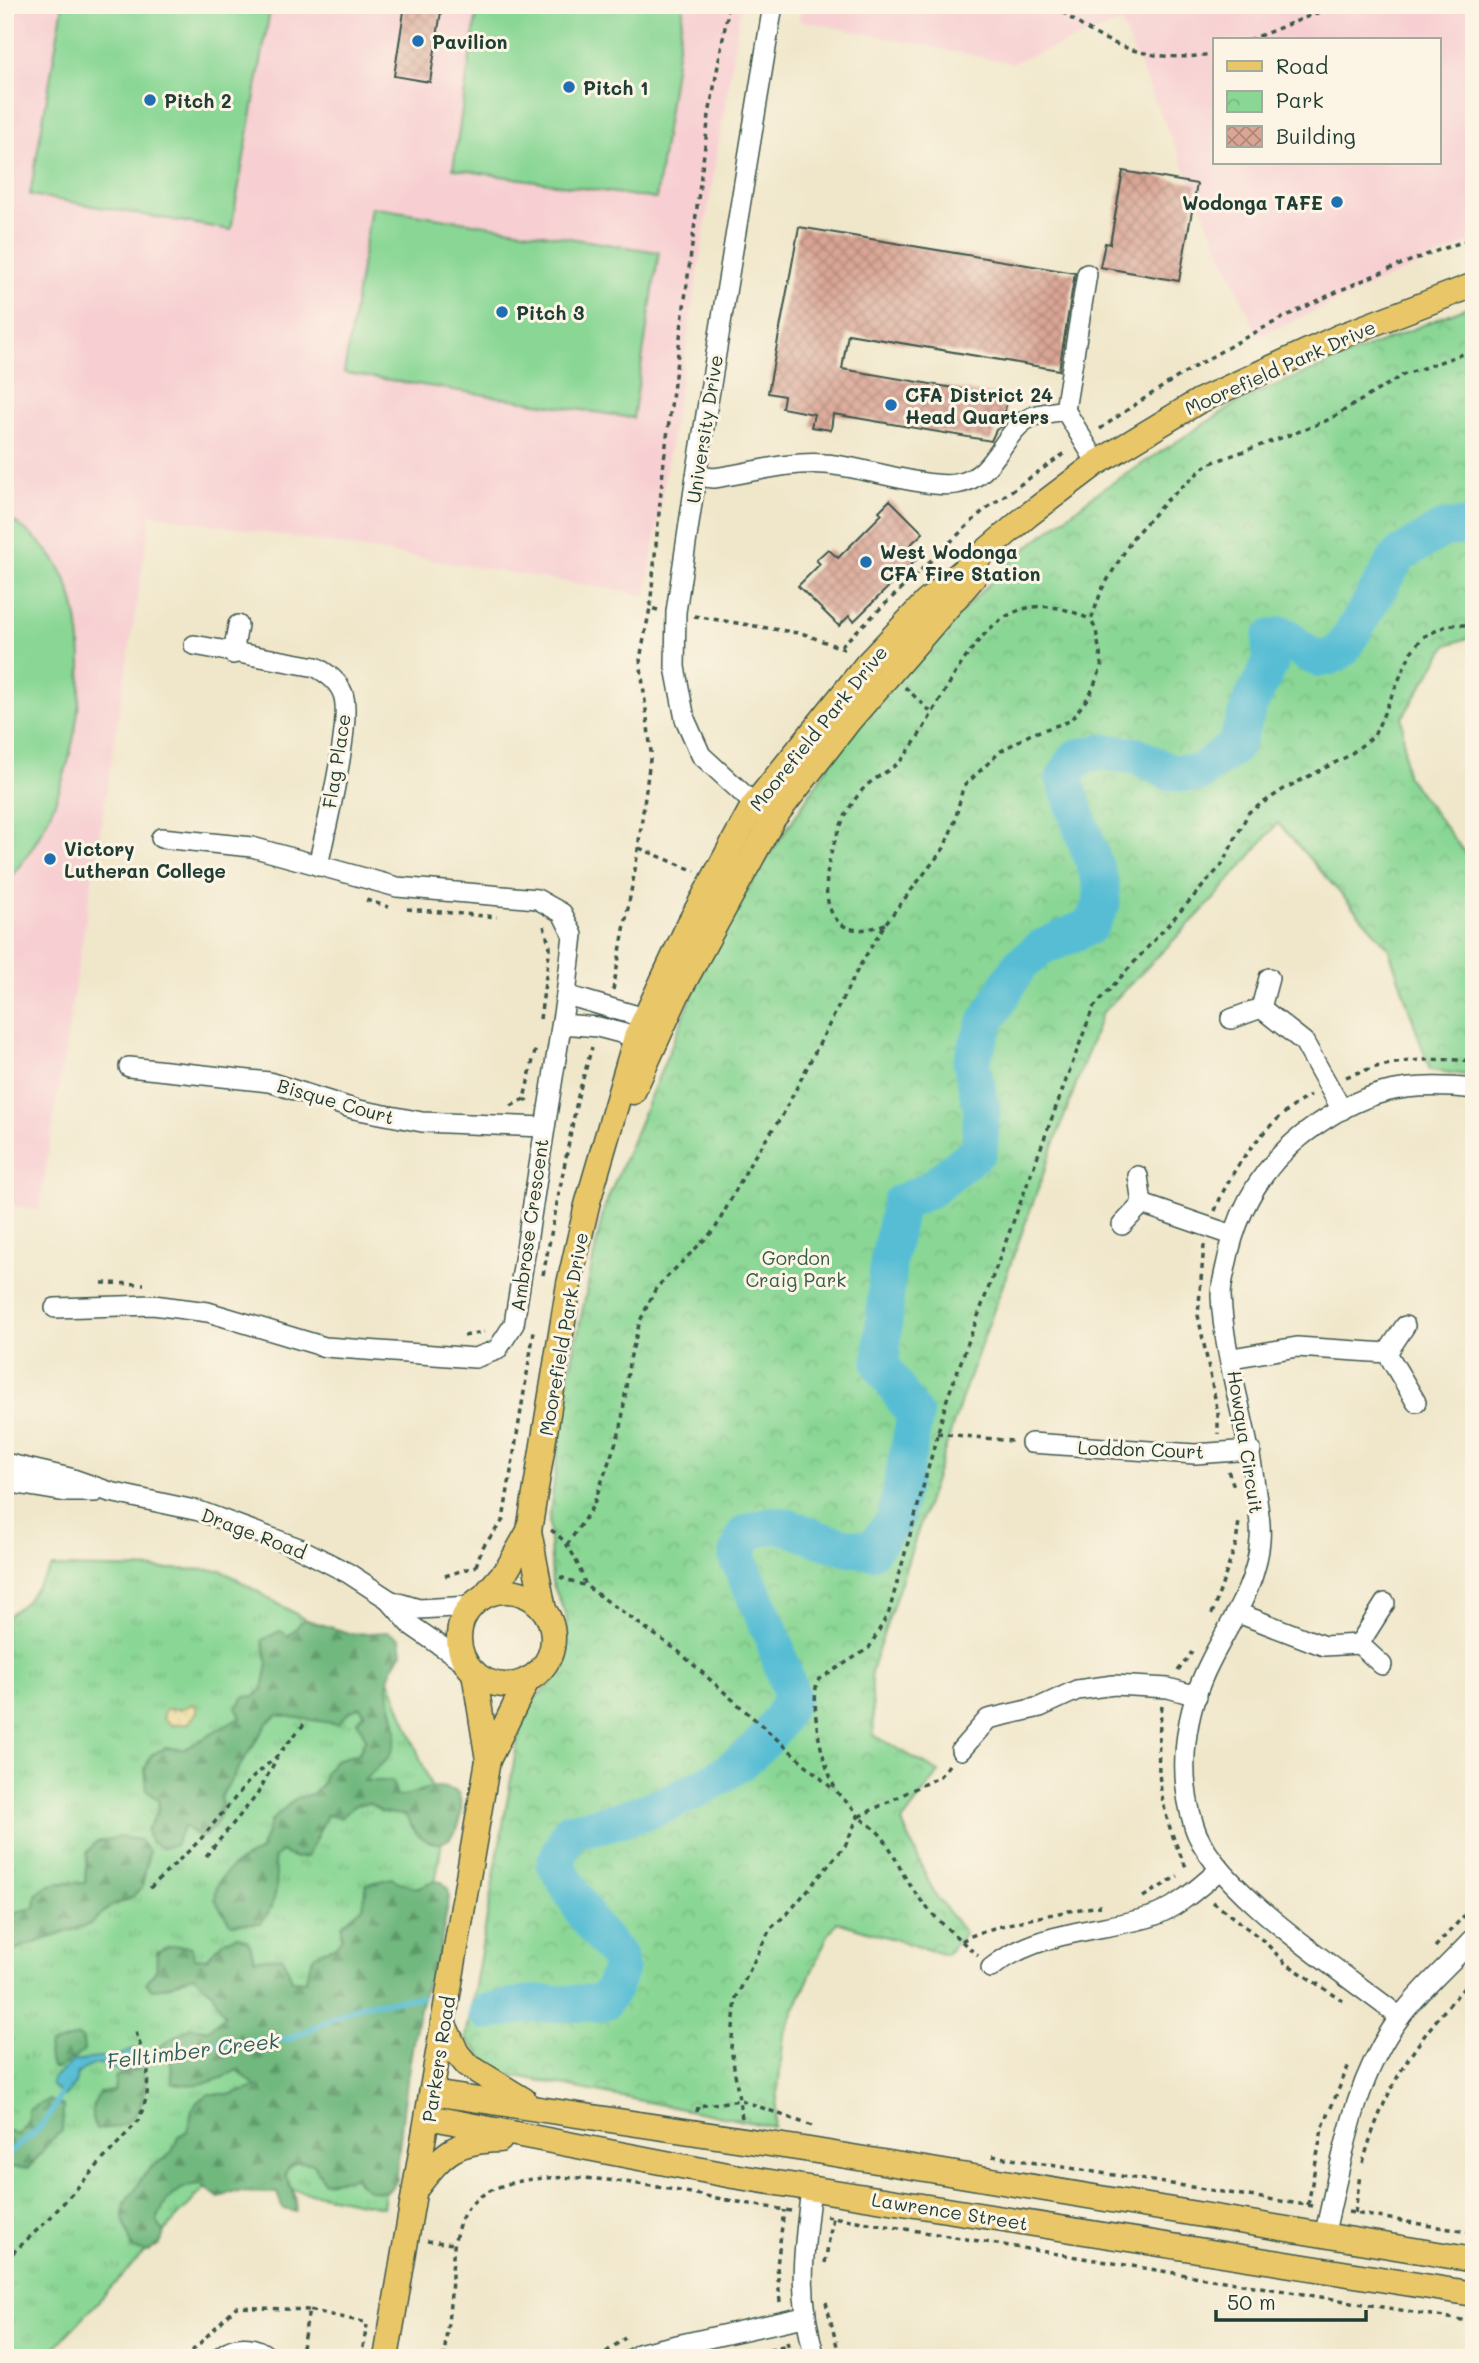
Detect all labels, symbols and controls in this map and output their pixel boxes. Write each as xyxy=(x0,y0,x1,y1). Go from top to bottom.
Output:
place label: Pavilion xyxy=(432,29,507,54)
marker: Pavilion xyxy=(410,33,426,49)
legend xyxy=(1213,38,1440,164)
text: Road xyxy=(1276,52,1328,79)
place label: Pitch 1 xyxy=(583,75,649,100)
marker: Pitch 1 xyxy=(561,79,577,95)
text: Park xyxy=(1276,86,1324,113)
place label: Pitch 2 xyxy=(164,88,232,113)
marker: Pitch 2 xyxy=(142,92,158,108)
text: Building xyxy=(1276,122,1356,149)
place label: Wodonga TAFE xyxy=(1182,190,1323,215)
marker: Wodonga TAFE xyxy=(1329,194,1345,210)
place label: Pitch 3 xyxy=(516,300,584,325)
marker: Pitch 3 xyxy=(494,304,510,320)
street label: Moorefield Park Drive xyxy=(1181,314,1379,420)
street label: University Drive xyxy=(680,353,728,505)
place label: CFA District 24 Head Quarters xyxy=(905,382,1053,429)
marker: CFA District 24 Head Quarters xyxy=(883,397,899,413)
place label: West Wodonga CFA Fire Station xyxy=(880,539,1040,586)
marker: West Wodonga CFA Fire Station xyxy=(858,554,874,570)
street label: Moorefield Park Drive xyxy=(743,640,893,816)
street label: Flag Place xyxy=(316,712,356,810)
place label: Victory Lutheran College xyxy=(64,836,226,883)
marker: Victory Lutheran College xyxy=(42,851,58,867)
street label: Bisque Court xyxy=(275,1072,397,1130)
street label: Ambrose Crescent xyxy=(504,1137,554,1313)
street label: Moorefield Park Drive xyxy=(533,1230,593,1438)
park label: Gordon Craig Park xyxy=(746,1245,846,1292)
street label: Howqua Circuit xyxy=(1222,1369,1270,1515)
street label: Loddon Court xyxy=(1077,1434,1205,1464)
street label: Drage Road xyxy=(198,1502,310,1564)
street label: Parkers Road xyxy=(416,1994,460,2124)
water label: Felltimber Creek xyxy=(105,2026,282,2074)
street label: Lawrence Street xyxy=(870,2186,1030,2236)
scale bar xyxy=(1216,2279,1367,2323)
text: 50 m xyxy=(1227,2288,1276,2315)

